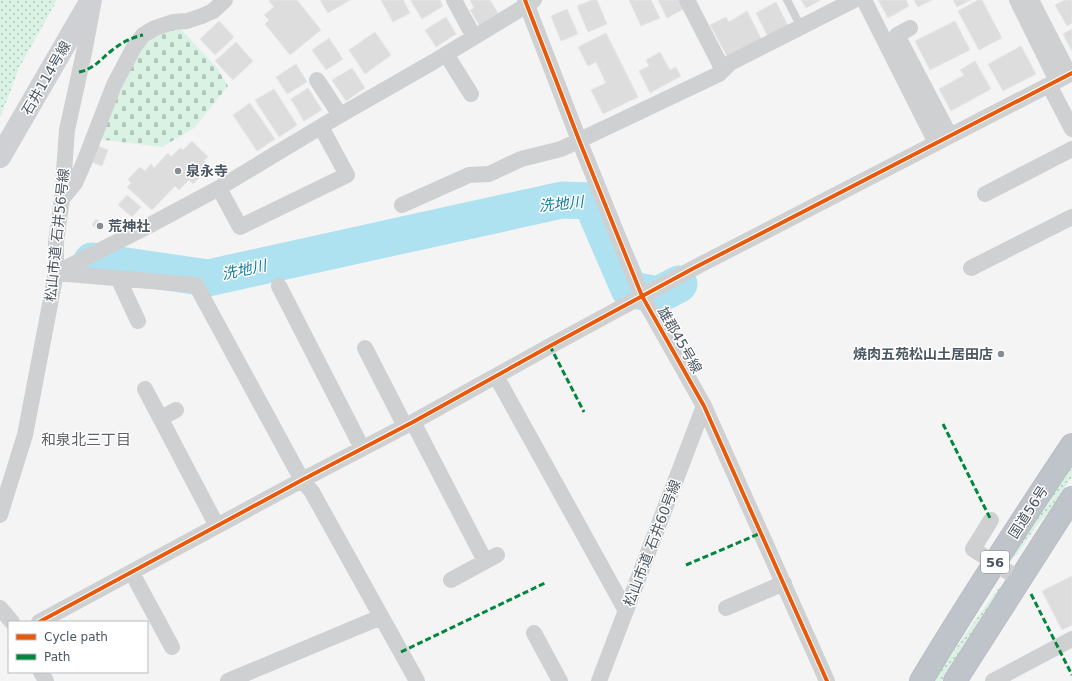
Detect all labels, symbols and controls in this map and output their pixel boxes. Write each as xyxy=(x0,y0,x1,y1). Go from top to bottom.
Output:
street label: 石井114号線 xyxy=(18,38,74,118)
place label: 泉永寺 xyxy=(186,163,228,179)
marker: 泉永寺 xyxy=(173,166,183,176)
street label: 松山市道 石井56号線 xyxy=(42,167,72,303)
water label: 洗地川 xyxy=(538,192,586,215)
place label: 荒神社 xyxy=(108,218,150,234)
marker: 荒神社 xyxy=(95,221,105,231)
water label: 洗地川 xyxy=(220,256,270,283)
street label: 雄郡45号線 xyxy=(655,304,705,376)
place label: 焼肉五苑松山土居田店 xyxy=(853,346,993,362)
marker: 焼肉五苑松山土居田店 xyxy=(996,349,1006,359)
district label: 和泉北三丁目 xyxy=(41,431,131,449)
street label: 松山市道 石井60号線 xyxy=(620,477,684,609)
street label: 国道56号 xyxy=(1005,483,1051,541)
road number: 56 xyxy=(981,551,1009,573)
legend xyxy=(8,621,148,673)
text: Cycle path xyxy=(44,630,108,644)
text: Path xyxy=(44,650,70,664)

